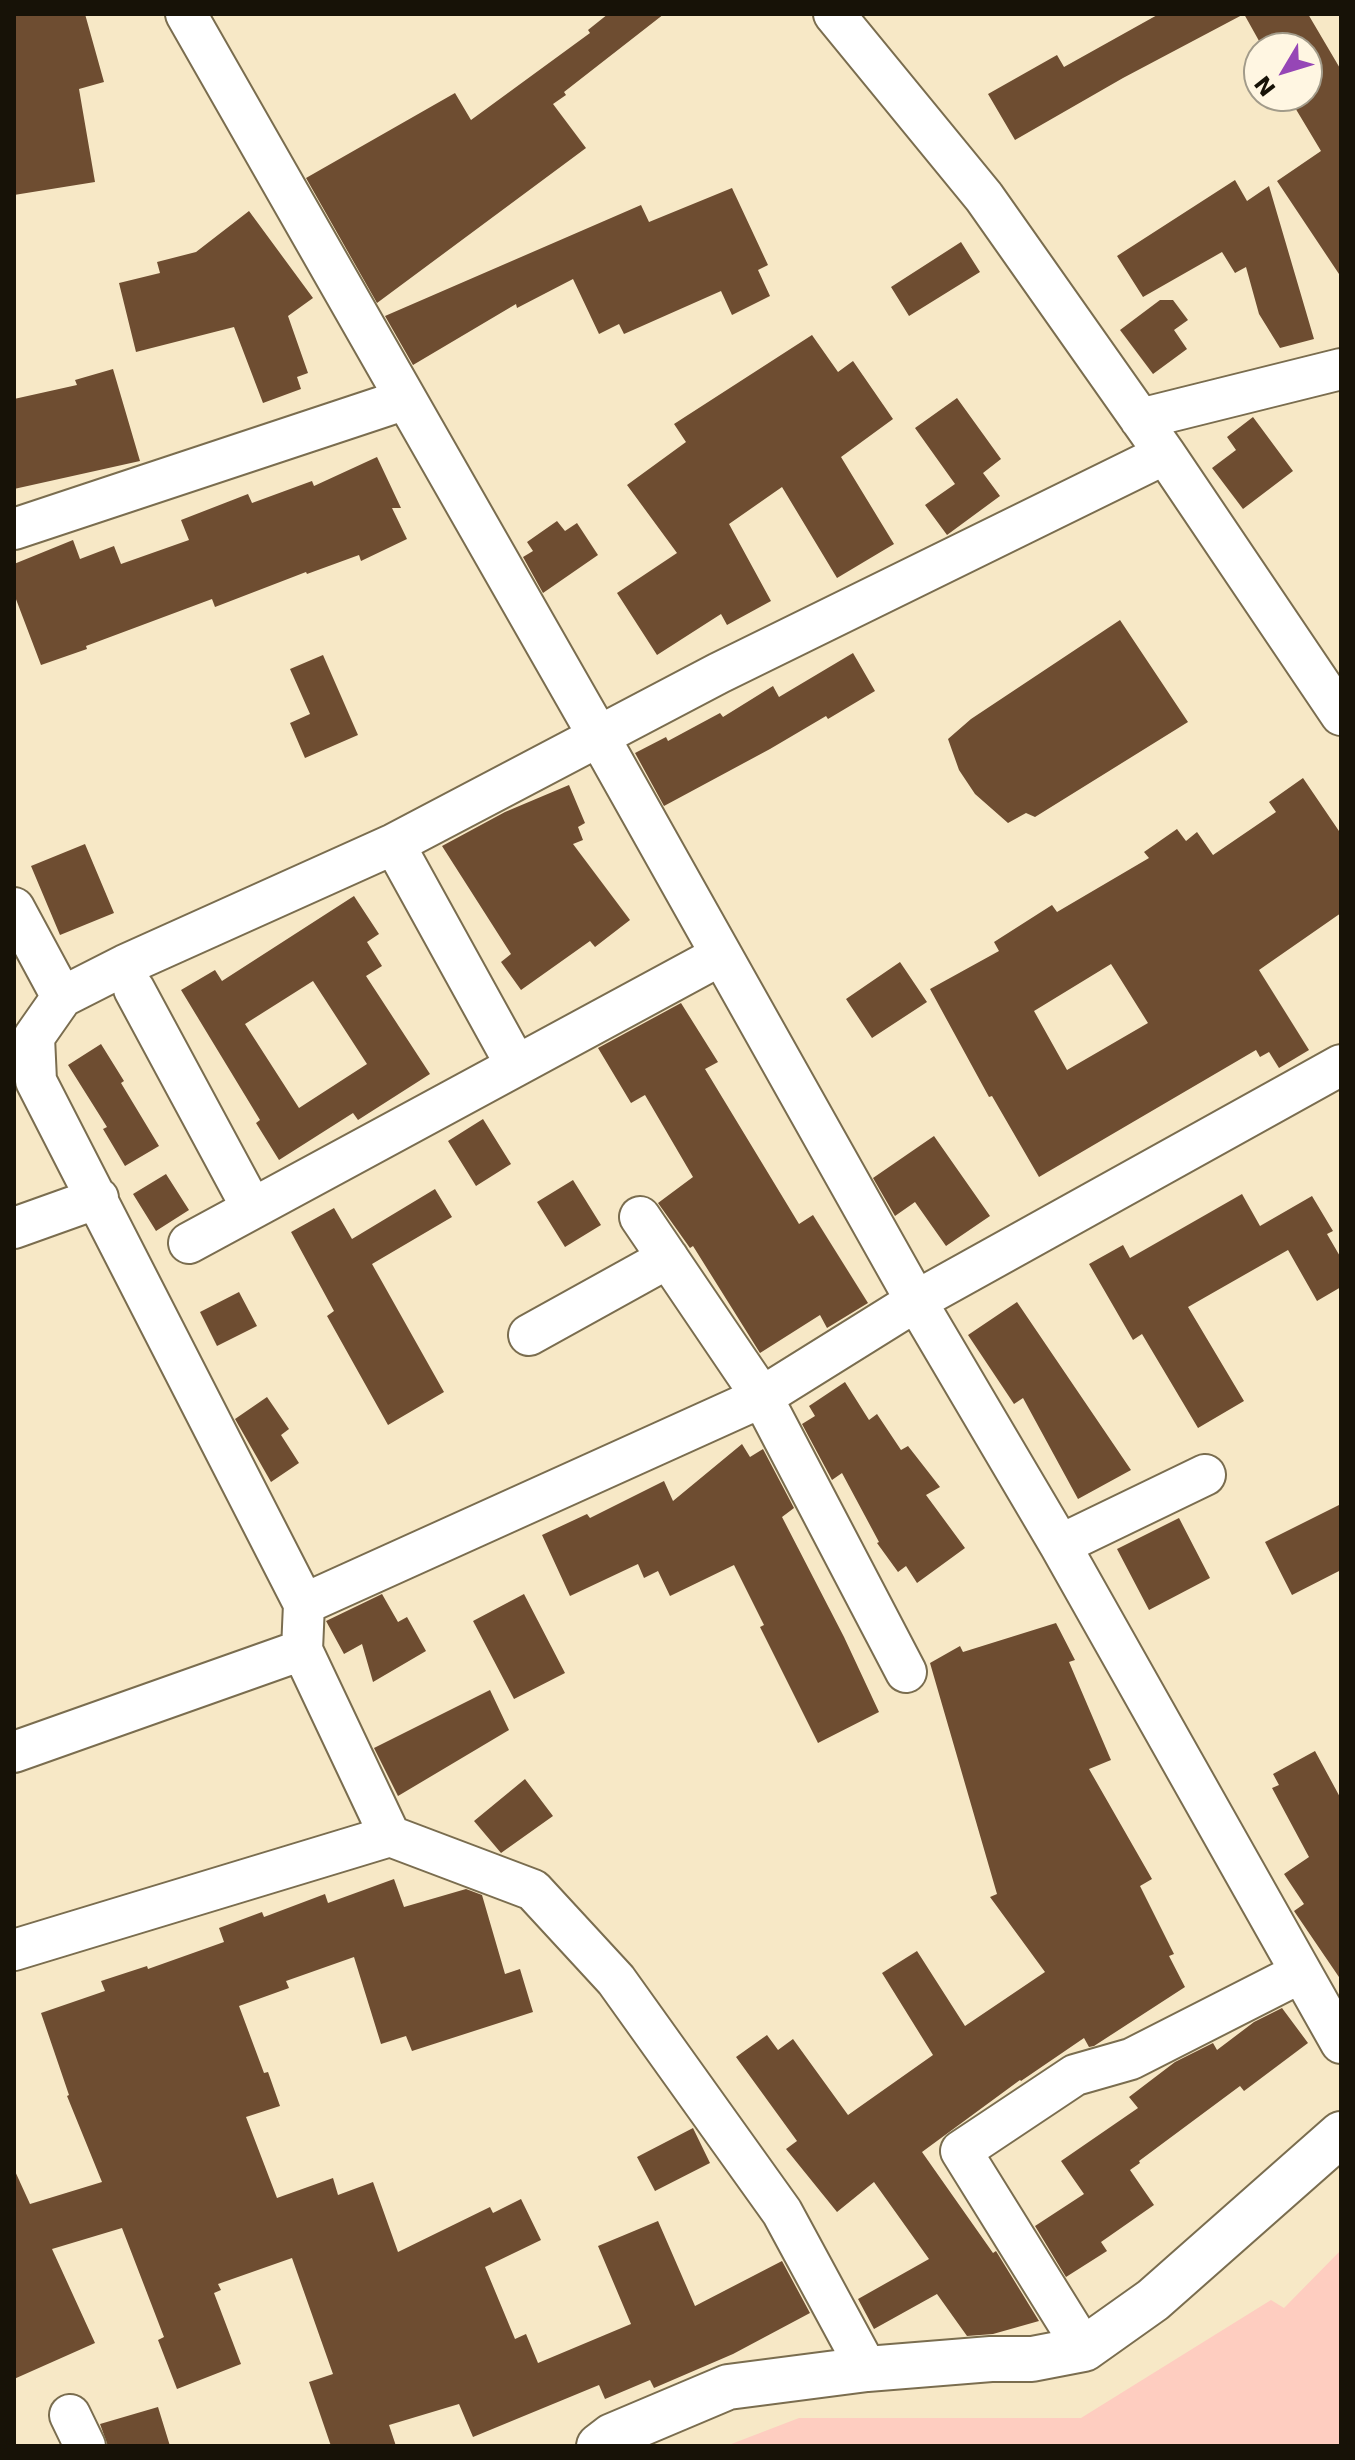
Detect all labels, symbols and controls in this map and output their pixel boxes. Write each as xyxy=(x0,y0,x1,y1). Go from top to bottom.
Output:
north arrow xyxy=(1243,32,1323,112)
text: N xyxy=(1250,71,1281,101)

